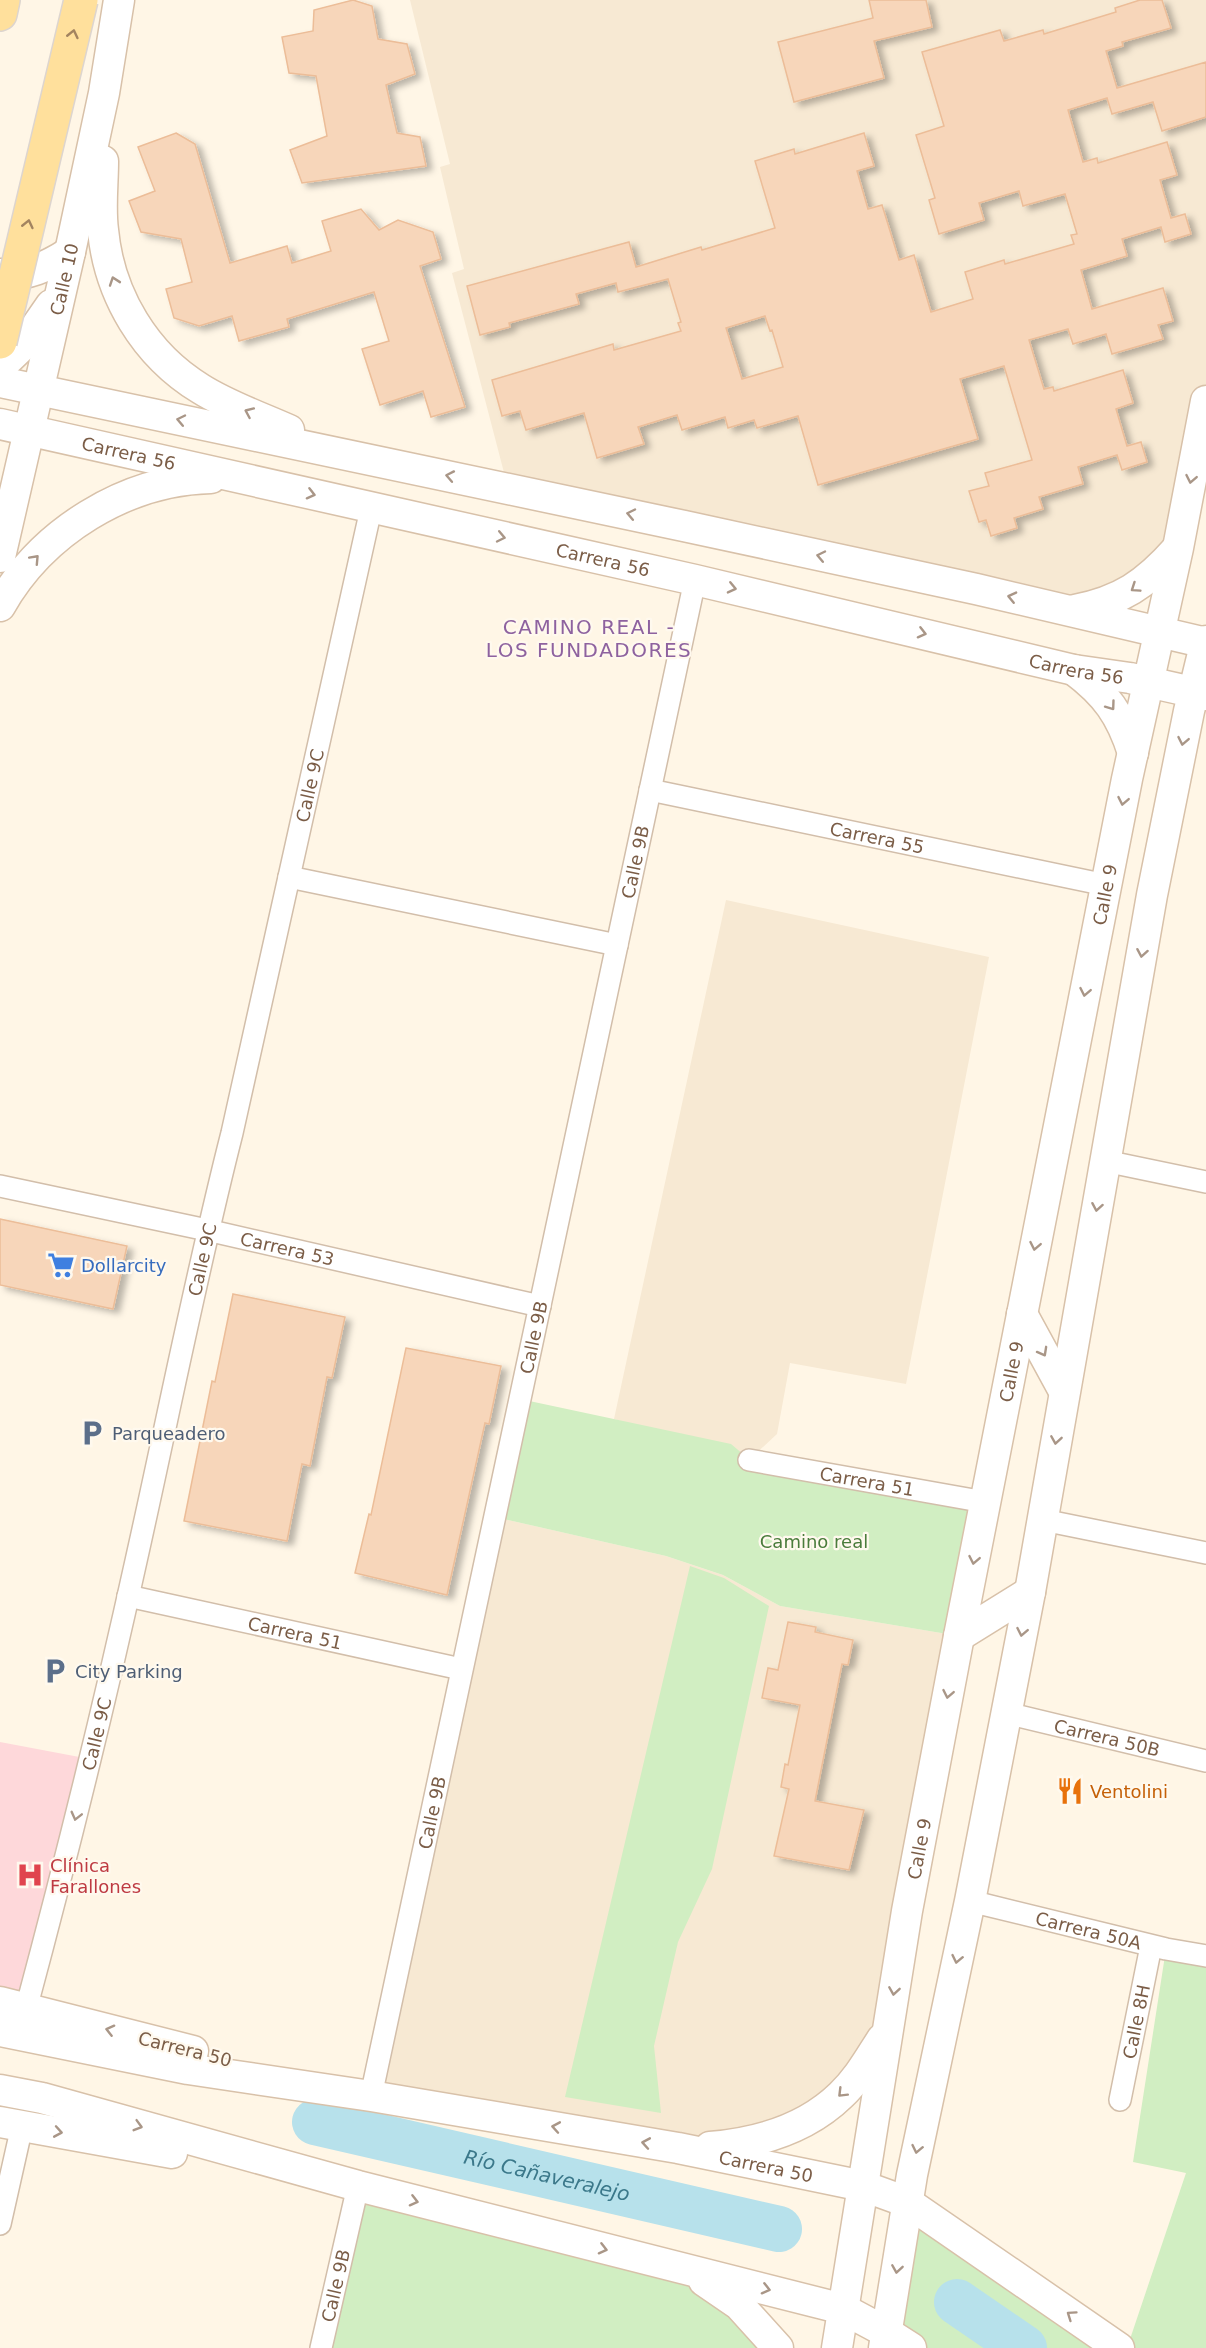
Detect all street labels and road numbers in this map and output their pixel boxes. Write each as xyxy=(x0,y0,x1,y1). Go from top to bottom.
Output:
street label: Calle 10 xyxy=(45,241,82,317)
street label: Carrera 56 xyxy=(80,432,178,474)
street label: Carrera 56 xyxy=(554,539,652,580)
street label: Carrera 56 xyxy=(1027,649,1125,687)
street label: Calle 9C xyxy=(291,747,328,824)
street label: Carrera 55 xyxy=(828,817,926,857)
street label: Calle 9B xyxy=(617,823,653,900)
street label: Calle 9 xyxy=(1088,862,1121,927)
street label: Calle 9C xyxy=(183,1221,220,1298)
street label: Carrera 53 xyxy=(238,1227,336,1269)
street label: Calle 9B xyxy=(515,1299,551,1376)
street label: Calle 9 xyxy=(995,1339,1027,1404)
street label: Carrera 51 xyxy=(818,1462,916,1500)
street label: Carrera 51 xyxy=(246,1612,344,1653)
street label: Calle 9C xyxy=(77,1695,115,1772)
street label: Carrera 50B xyxy=(1052,1714,1162,1760)
street label: Calle 9B xyxy=(414,1774,450,1851)
street label: Calle 9 xyxy=(903,1816,935,1881)
street label: Carrera 50A xyxy=(1033,1907,1144,1953)
street label: Calle 8H xyxy=(1118,1983,1154,2061)
street label: Carrera 50 xyxy=(136,2027,234,2071)
street label: Carrera 50 xyxy=(717,2146,815,2186)
street label: Calle 9B xyxy=(317,2247,354,2324)

